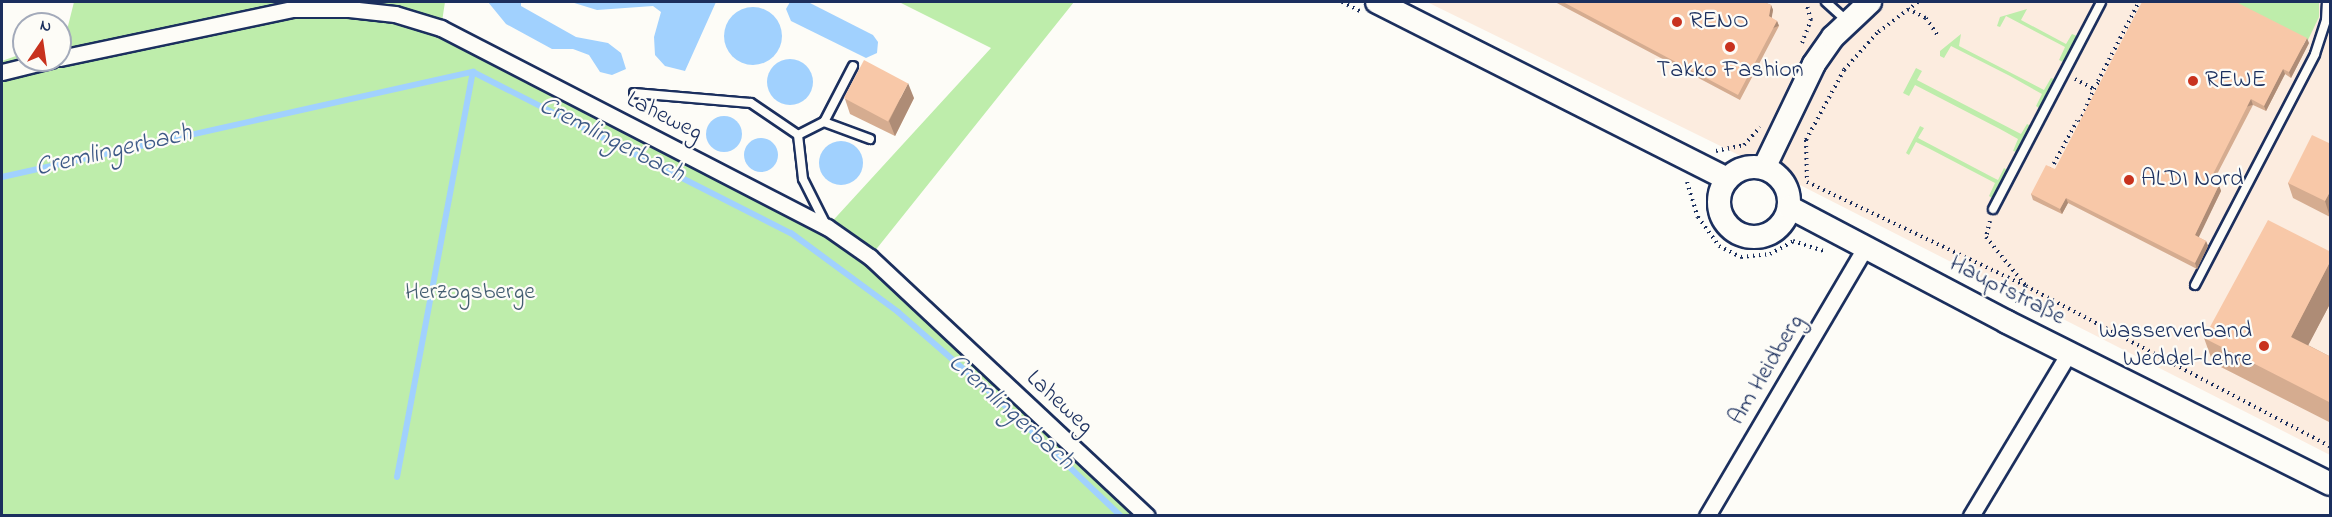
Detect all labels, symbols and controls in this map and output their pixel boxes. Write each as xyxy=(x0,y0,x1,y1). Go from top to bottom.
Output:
place label: RENO xyxy=(1689,8,1749,36)
north arrow xyxy=(12,12,72,72)
text: N xyxy=(38,14,54,39)
marker: RENO xyxy=(1670,15,1684,29)
marker: Takko Fashion xyxy=(1723,40,1737,54)
place label: Takko Fashion xyxy=(1657,57,1803,85)
place label: REWE xyxy=(2205,67,2266,95)
marker: REWE xyxy=(2186,74,2200,88)
street label: Laheweg xyxy=(621,86,707,148)
water label: Cremlingerbach xyxy=(533,91,689,191)
water label: Cremlingerbach xyxy=(33,119,195,185)
place label: ALDI Nord xyxy=(2141,166,2244,194)
marker: ALDI Nord xyxy=(2122,173,2136,187)
street label: Hauptstraße xyxy=(1944,250,2070,332)
park label: Herzogsberge xyxy=(405,279,535,307)
street label: Am Heidberg xyxy=(1723,310,1811,430)
place label: Wasserverband Weddel-Lehre xyxy=(2099,318,2252,374)
marker: Wasserverband Weddel-Lehre xyxy=(2257,339,2271,353)
water label: Cremlingerbach xyxy=(940,348,1080,478)
street label: Laheweg xyxy=(1019,365,1099,441)

